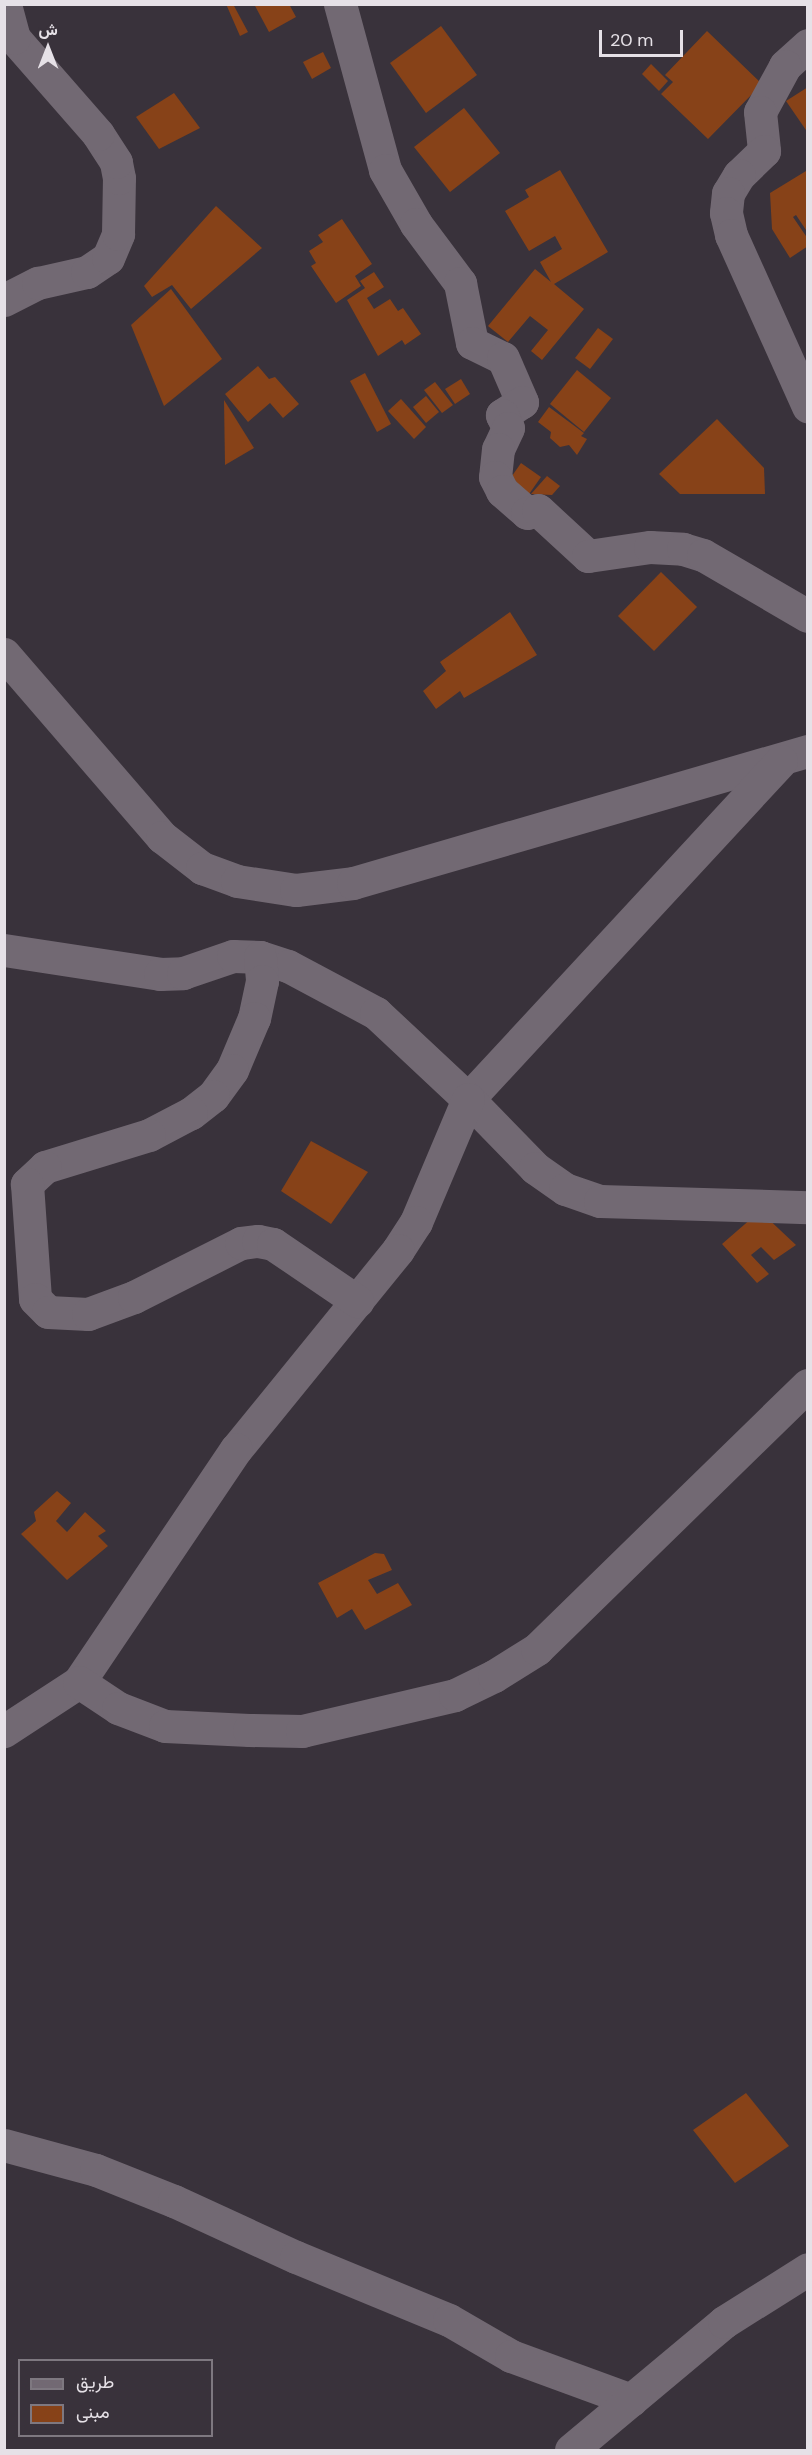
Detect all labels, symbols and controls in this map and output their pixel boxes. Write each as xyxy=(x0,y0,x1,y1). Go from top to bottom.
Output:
north arrow xyxy=(18,18,78,78)
scale bar xyxy=(602,18,686,56)
text: ش xyxy=(38,19,58,40)
text: 20 m xyxy=(610,28,653,52)
legend xyxy=(18,2359,213,2437)
text: طريق xyxy=(76,2370,114,2394)
text: مبنى xyxy=(76,2400,110,2424)

